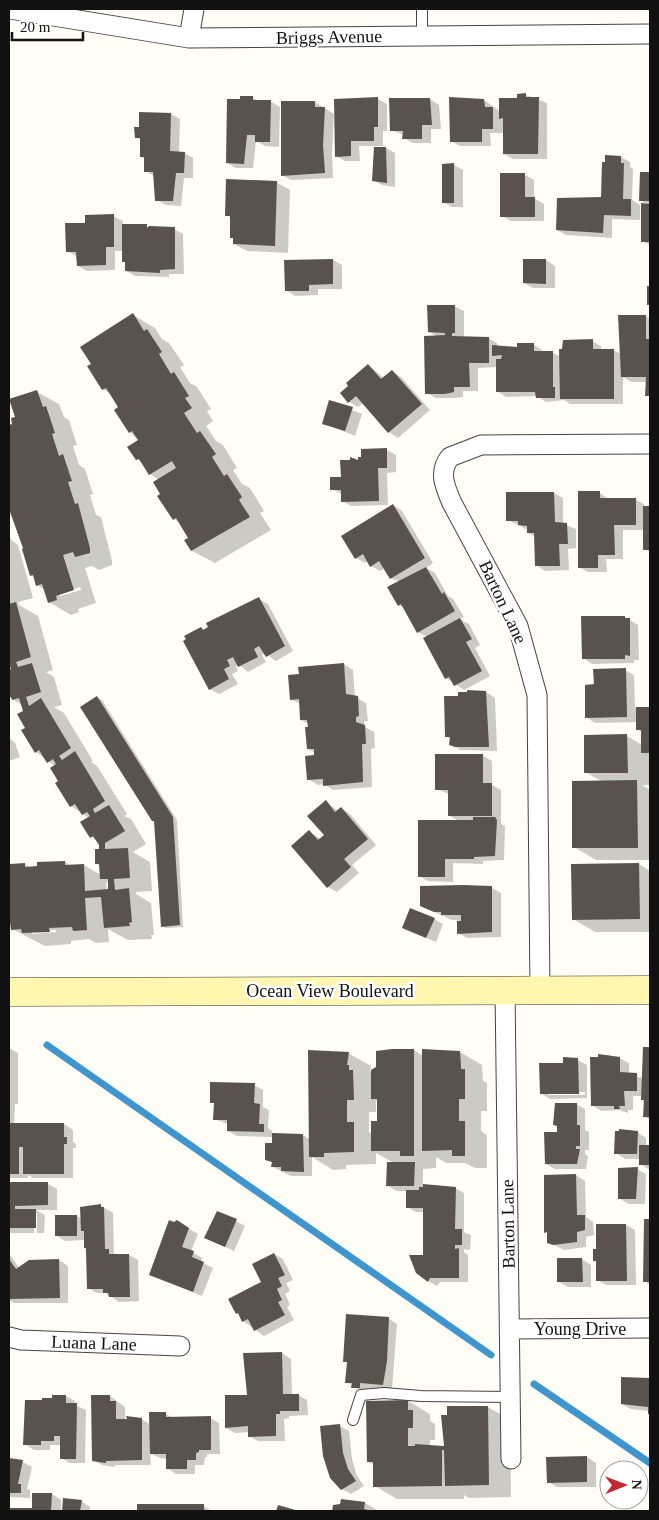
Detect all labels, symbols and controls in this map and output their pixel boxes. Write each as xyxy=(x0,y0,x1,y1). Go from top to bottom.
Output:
scale bar xyxy=(12,10,84,42)
text: 20 m xyxy=(20,19,51,35)
street label: Briggs Avenue xyxy=(276,26,382,48)
street label: Barton Lane xyxy=(475,557,531,647)
street label: Ocean View Boulevard xyxy=(246,981,414,1001)
street label: Barton Lane xyxy=(497,1179,519,1269)
street label: Young Drive xyxy=(534,1319,626,1339)
street label: Luana Lane xyxy=(51,1332,137,1354)
north arrow xyxy=(599,1460,649,1510)
text: N xyxy=(629,1480,644,1490)

